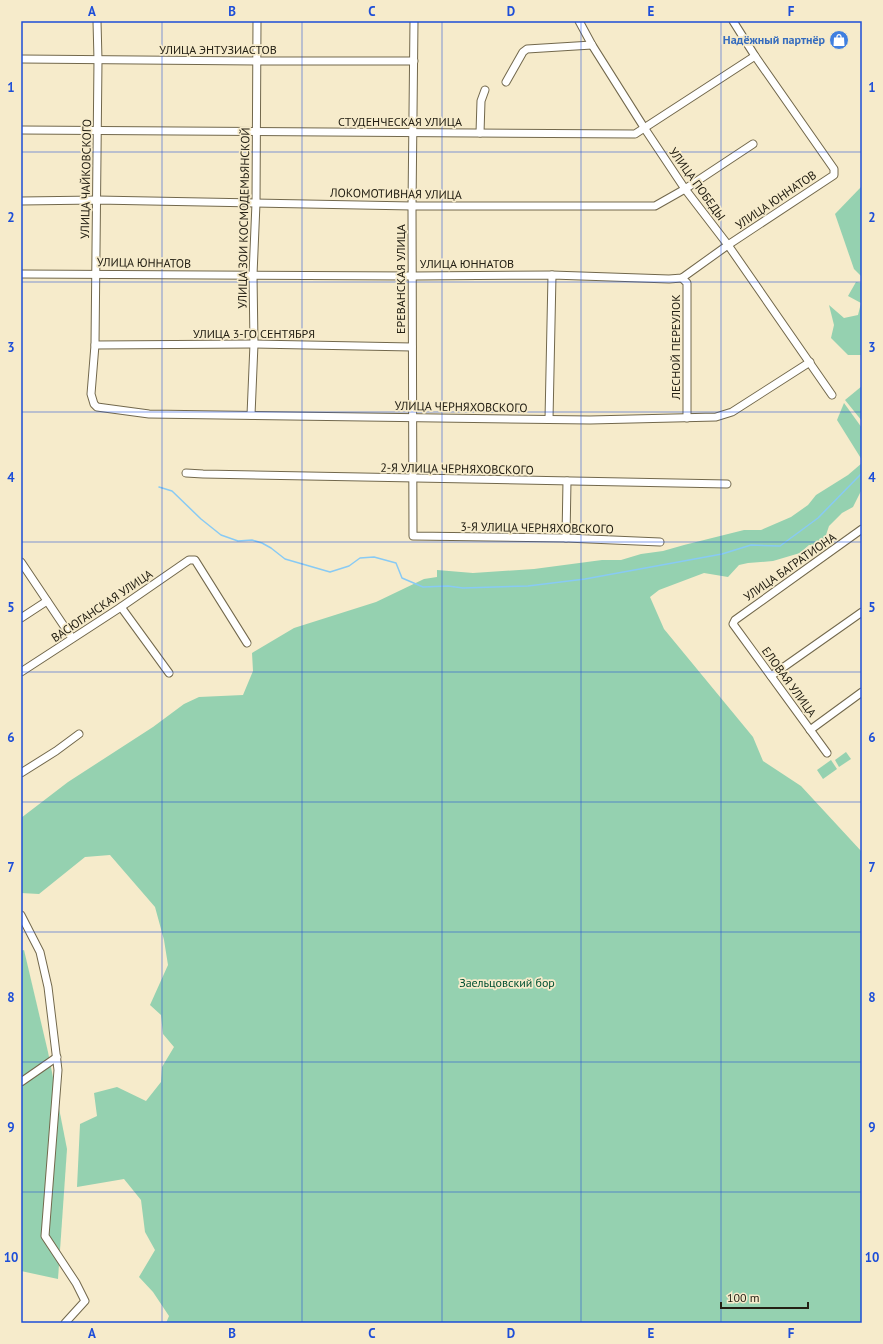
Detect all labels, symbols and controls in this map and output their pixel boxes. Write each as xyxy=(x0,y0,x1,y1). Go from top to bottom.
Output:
text: A xyxy=(88,3,96,20)
text: B xyxy=(228,3,236,20)
text: C xyxy=(368,3,376,20)
text: D xyxy=(507,3,515,20)
text: E xyxy=(648,3,655,20)
text: F xyxy=(788,3,795,20)
shop icon: Надёжный партнёр xyxy=(828,29,850,51)
place label: Надёжный партнёр xyxy=(723,32,826,47)
street label: УЛИЦА ЭНТУЗИАСТОВ xyxy=(159,42,277,57)
text: 1 xyxy=(7,79,15,96)
text: 1 xyxy=(868,79,876,96)
street label: СТУДЕНЧЕСКАЯ УЛИЦА xyxy=(338,114,462,129)
street label: УЛИЦА ЧАЙКОВСКОГО xyxy=(77,119,94,239)
street label: УЛИЦА ЗОИ КОСМОДЕМЬЯНСКОЙ xyxy=(234,127,253,309)
street label: УЛИЦА ПОБЕДЫ xyxy=(666,144,729,223)
street label: УЛИЦА ЮННАТОВ xyxy=(732,167,819,232)
street label: ЛОКОМОТИВНАЯ УЛИЦА xyxy=(329,185,462,202)
text: 2 xyxy=(7,209,15,226)
text: 2 xyxy=(868,209,876,226)
street label: ЕРЕВАНСКАЯ УЛИЦА xyxy=(393,224,408,334)
street label: УЛИЦА ЮННАТОВ xyxy=(97,254,191,271)
street label: УЛИЦА ЮННАТОВ xyxy=(420,256,514,271)
street label: ЛЕСНОЙ ПЕРЕУЛОК xyxy=(668,294,683,401)
street label: УЛИЦА 3-ГО СЕНТЯБРЯ xyxy=(193,326,315,341)
text: 3 xyxy=(7,339,15,356)
text: 3 xyxy=(868,339,876,356)
street label: УЛИЦА ЧЕРНЯХОВСКОГО xyxy=(394,398,528,415)
street label: 2-Я УЛИЦА ЧЕРНЯХОВСКОГО xyxy=(380,460,534,477)
text: 4 xyxy=(7,469,15,486)
text: 4 xyxy=(868,469,876,486)
street label: 3-Я УЛИЦА ЧЕРНЯХОВСКОГО xyxy=(460,519,614,536)
street label: УЛИЦА БАГРАТИОНА xyxy=(741,529,839,604)
street label: ВАСЮГАНСКАЯ УЛИЦА xyxy=(48,566,155,645)
text: 5 xyxy=(7,599,15,616)
text: 5 xyxy=(868,599,876,616)
street label: ЕЛОВАЯ УЛИЦА xyxy=(759,644,820,720)
text: 6 xyxy=(7,729,15,746)
text: 6 xyxy=(868,729,876,746)
text: 7 xyxy=(7,859,15,876)
text: 7 xyxy=(868,859,876,876)
park label: Заельцовский бор xyxy=(459,975,555,990)
text: 8 xyxy=(7,989,15,1006)
text: 8 xyxy=(868,989,876,1006)
text: 9 xyxy=(7,1119,15,1136)
text: 9 xyxy=(868,1119,876,1136)
text: 10 xyxy=(4,1249,18,1266)
text: 10 xyxy=(865,1249,879,1266)
scale bar xyxy=(721,1284,808,1310)
text: 100 m xyxy=(727,1290,760,1305)
text: A xyxy=(88,1325,96,1342)
text: B xyxy=(228,1325,236,1342)
text: C xyxy=(368,1325,376,1342)
text: D xyxy=(507,1325,515,1342)
text: E xyxy=(648,1325,655,1342)
text: F xyxy=(788,1325,795,1342)

